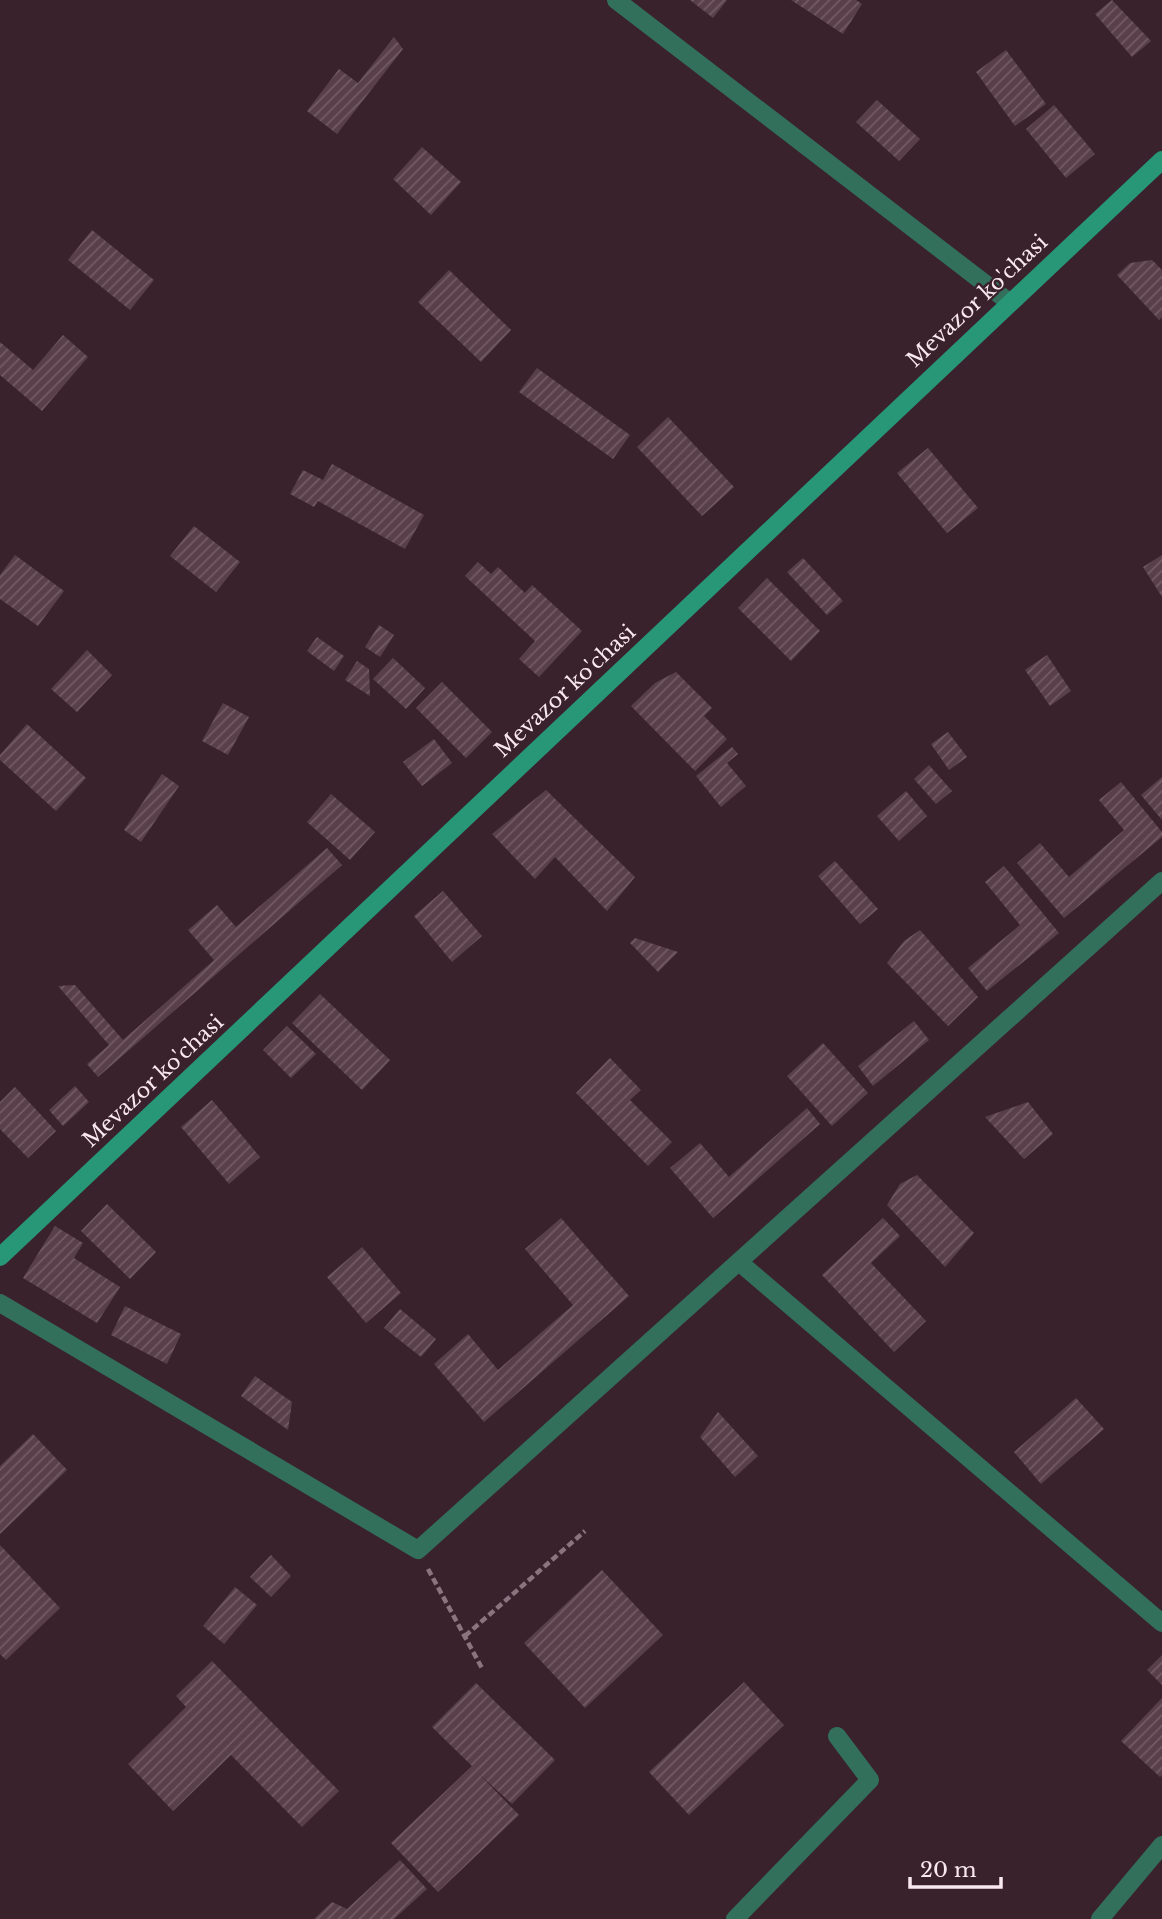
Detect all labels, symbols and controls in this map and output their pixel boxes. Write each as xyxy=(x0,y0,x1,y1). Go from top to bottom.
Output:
street label: Mevazor ko'chasi xyxy=(901,229,1053,373)
street label: Mevazor ko'chasi xyxy=(489,619,641,763)
street label: Mevazor ko'chasi xyxy=(77,1009,229,1153)
scale bar xyxy=(910,1846,1001,1890)
text: 20 m xyxy=(920,1857,977,1883)

